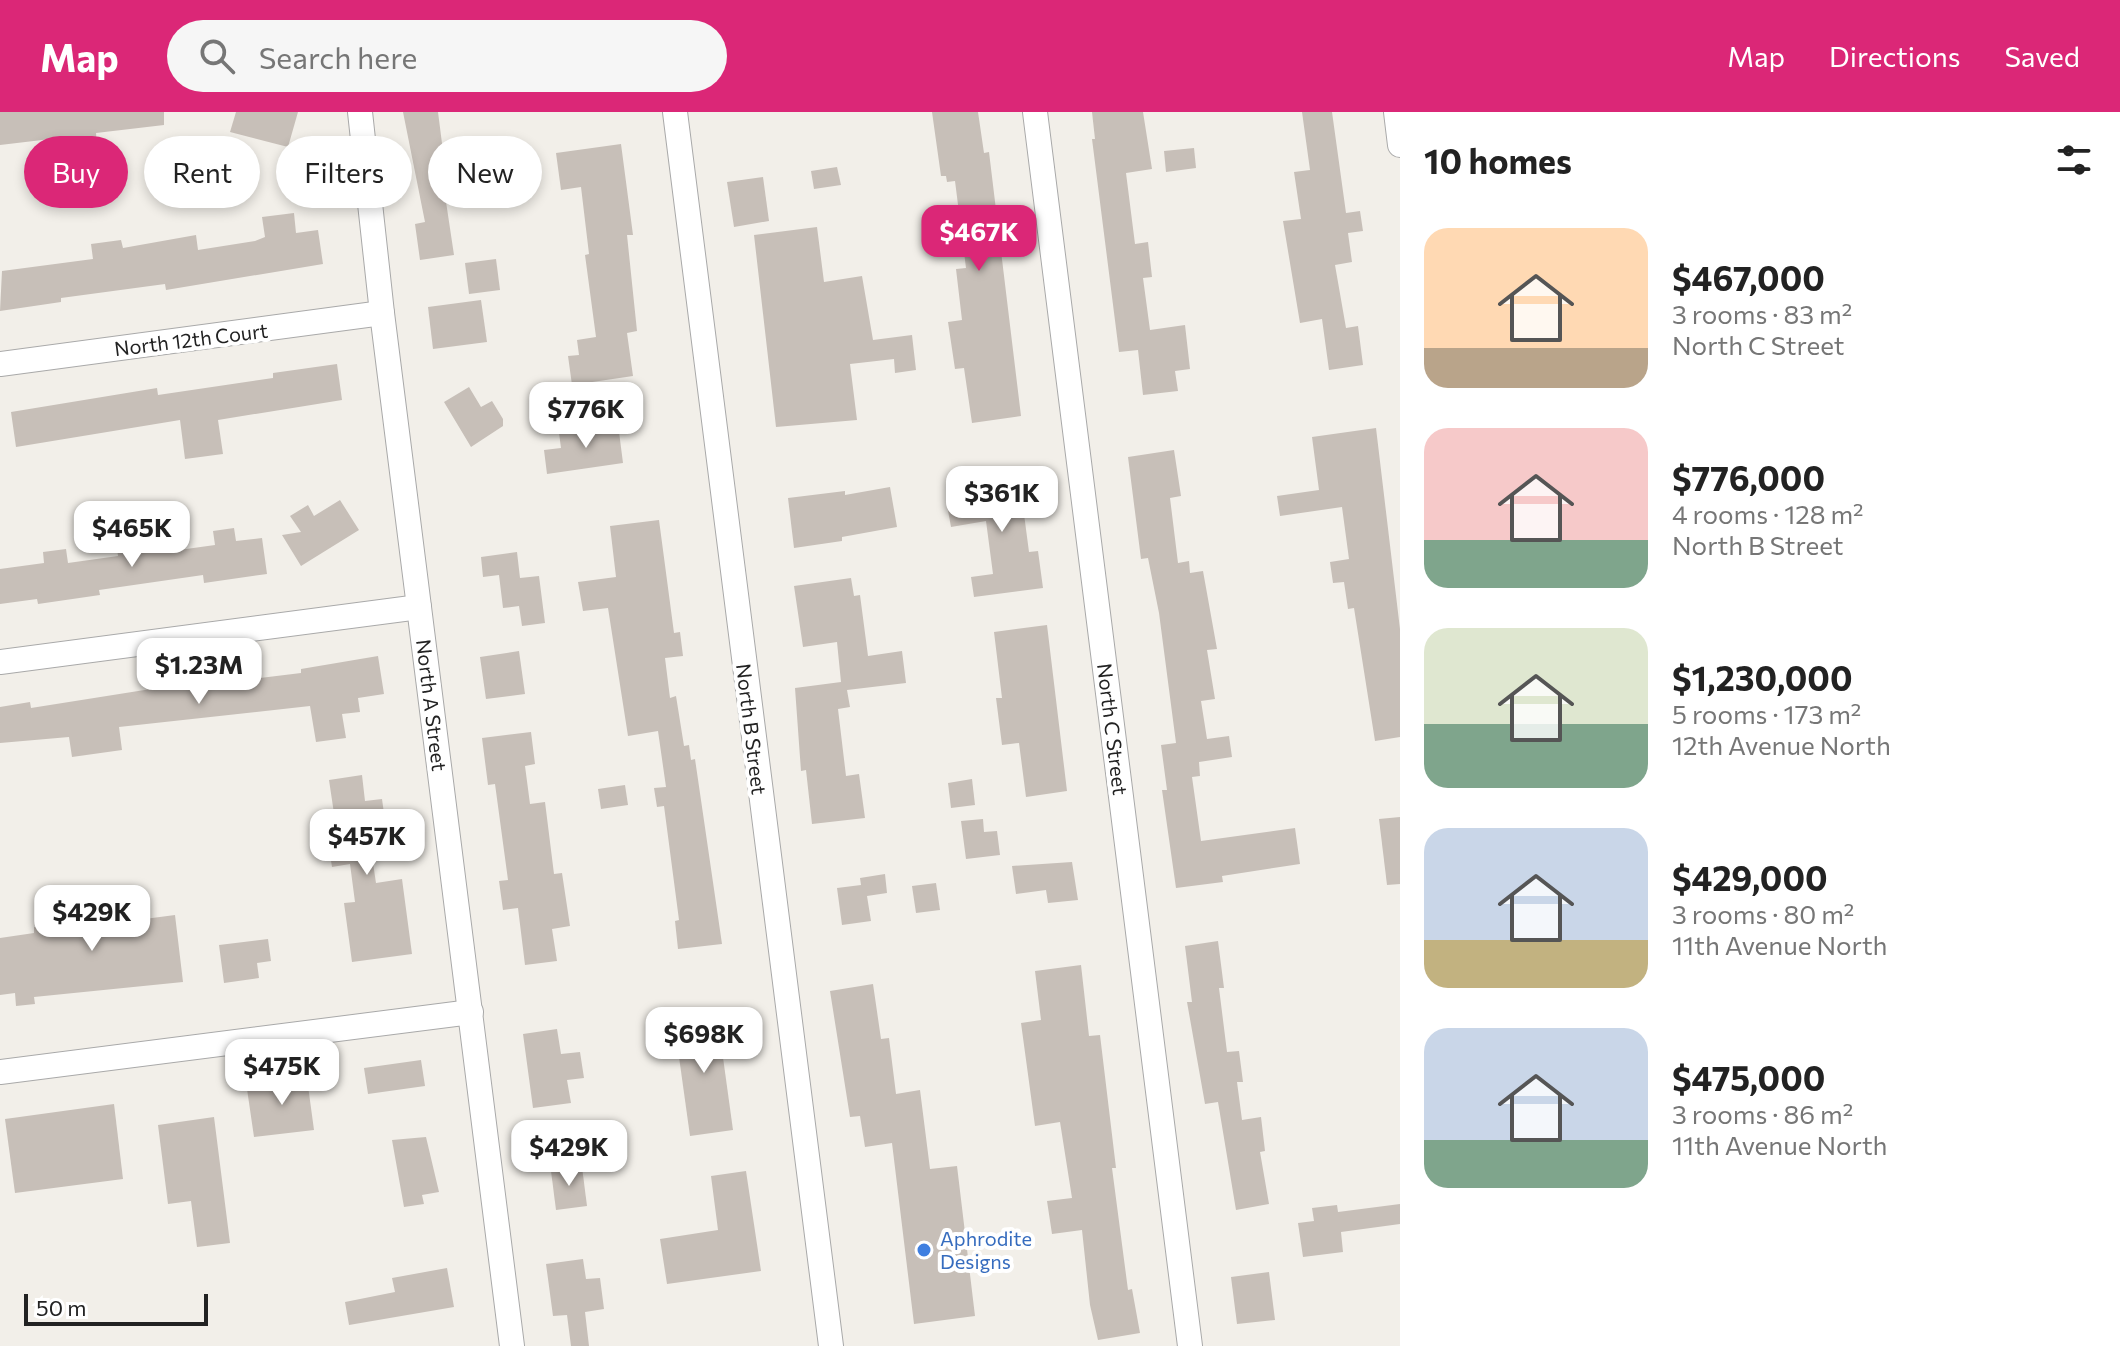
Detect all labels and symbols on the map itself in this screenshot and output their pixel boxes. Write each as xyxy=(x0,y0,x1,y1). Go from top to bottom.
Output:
pin: $467K xyxy=(923,205,1035,273)
street label: North 12th Court xyxy=(113,318,269,360)
pin: $776K xyxy=(530,382,642,450)
pin: $361K xyxy=(946,466,1058,534)
pin: $465K xyxy=(76,501,188,569)
pin: $1.23M xyxy=(134,638,264,706)
street label: North A Street xyxy=(412,638,452,772)
street label: North B Street xyxy=(732,662,772,796)
street label: North C Street xyxy=(1093,662,1133,796)
pin: $457K xyxy=(311,809,423,877)
pin: $429K xyxy=(36,885,148,953)
pin: $698K xyxy=(648,1007,760,1075)
pin: $475K xyxy=(226,1039,338,1107)
pin: $429K xyxy=(513,1120,625,1188)
place label: Aphrodite Designs xyxy=(940,1226,1032,1273)
marker: Aphrodite Designs xyxy=(915,1241,933,1259)
scale bar xyxy=(24,1290,208,1326)

